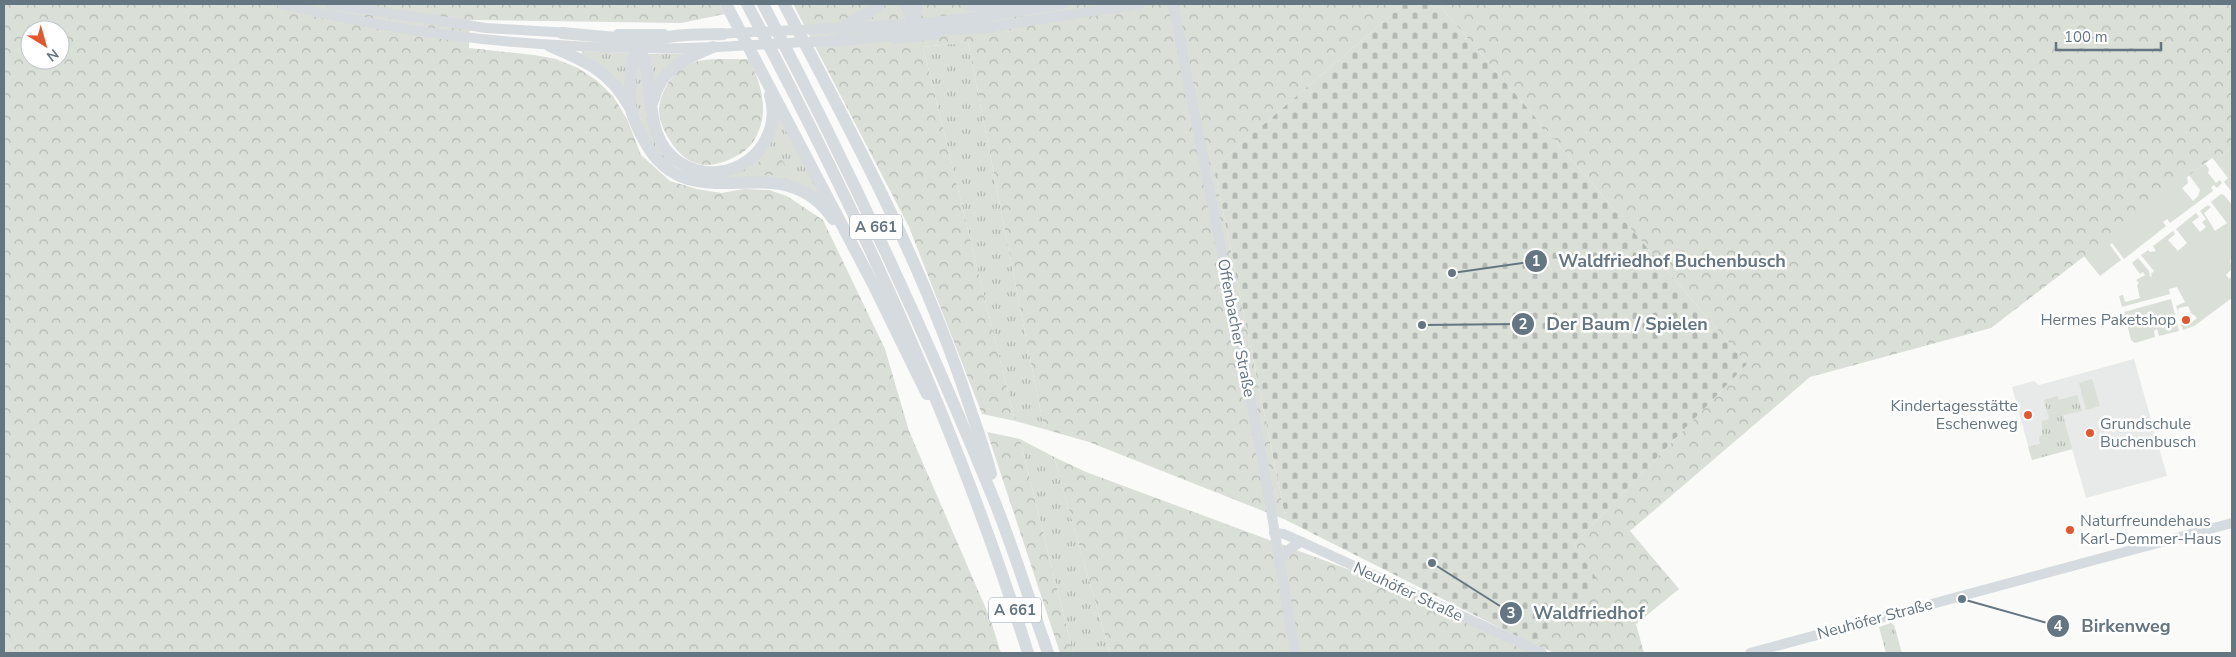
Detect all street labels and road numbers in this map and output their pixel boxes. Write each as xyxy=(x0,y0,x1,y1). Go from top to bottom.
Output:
road number: A 661 xyxy=(850,214,902,240)
street label: Offenbacher Straße xyxy=(1212,257,1260,399)
street label: Neuhöfer Straße xyxy=(1350,557,1466,627)
street label: Neuhöfer Straße xyxy=(1815,593,1935,645)
road number: A 661 xyxy=(989,598,1041,622)

